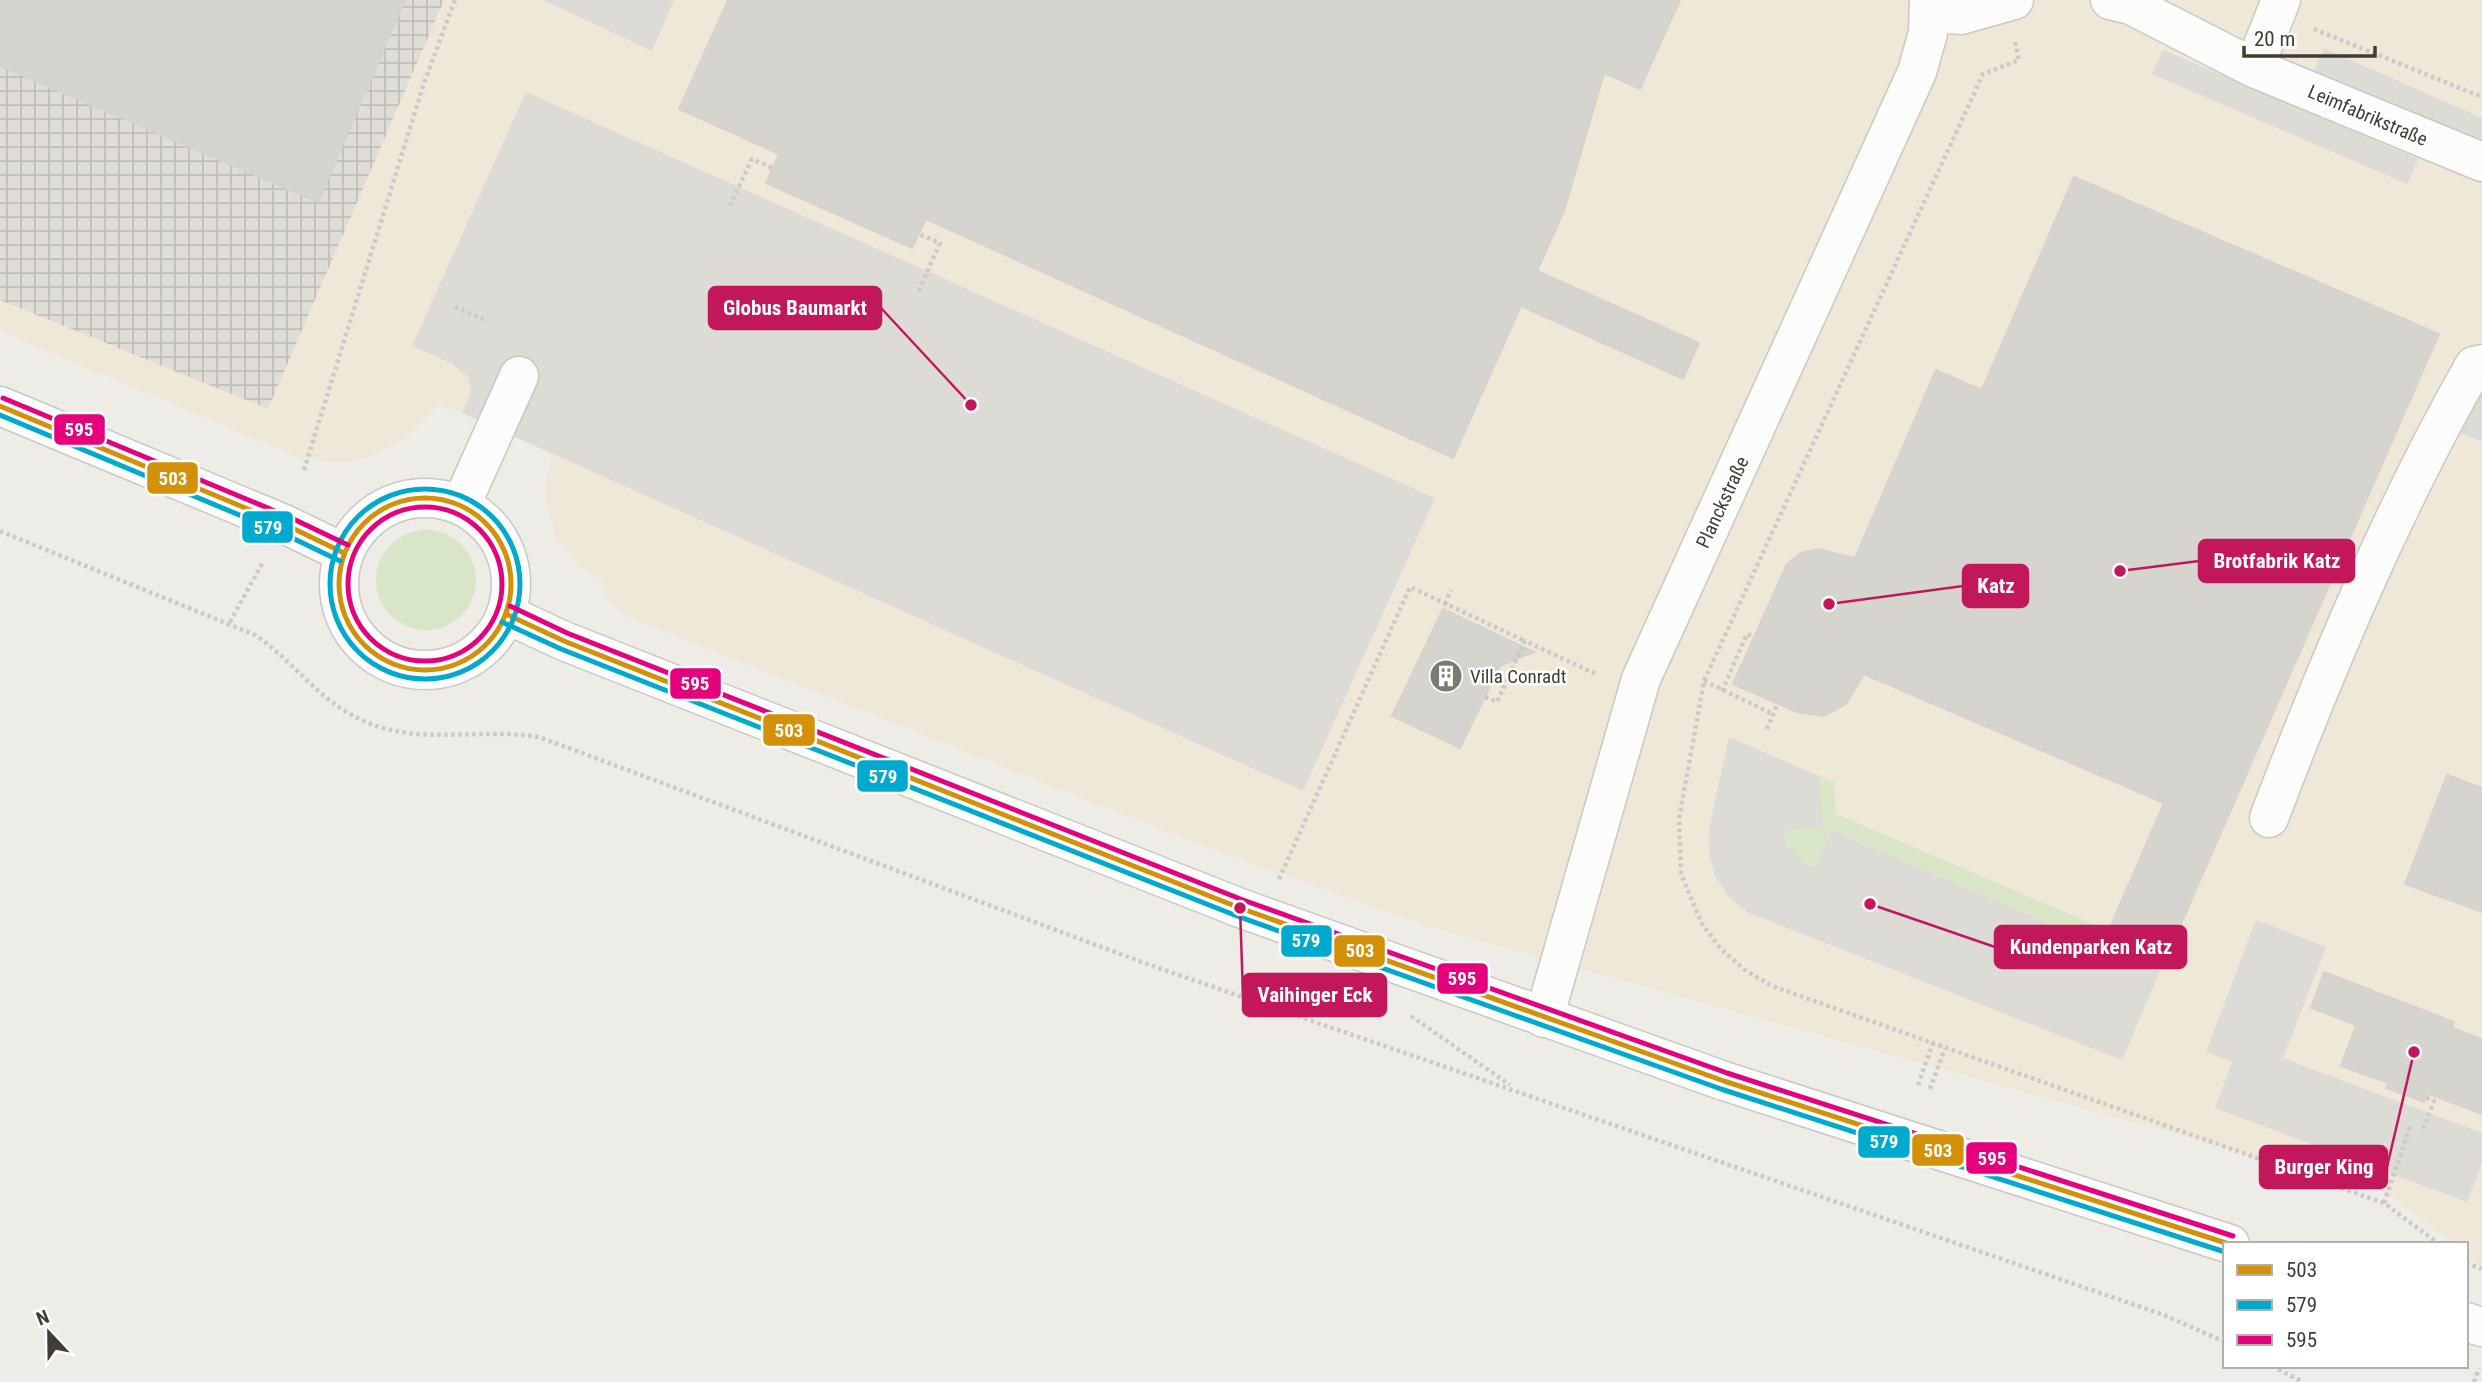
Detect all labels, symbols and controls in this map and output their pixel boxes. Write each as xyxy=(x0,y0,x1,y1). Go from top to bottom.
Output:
scale bar xyxy=(2244,14,2375,58)
text: 20 m xyxy=(2254,27,2295,51)
street label: Leimfabrikstraße xyxy=(2305,80,2431,151)
callout: Globus Baumarkt xyxy=(709,287,881,329)
text: Globus Baumarkt xyxy=(723,296,867,320)
line badge: 595 xyxy=(53,413,106,446)
text: 595 xyxy=(65,418,93,441)
street label: Planckstraße xyxy=(1691,453,1754,552)
line badge: 503 xyxy=(146,461,199,495)
text: 503 xyxy=(159,467,187,490)
line badge: 579 xyxy=(241,510,294,544)
text: 579 xyxy=(254,516,282,539)
callout: Brotfabrik Katz xyxy=(2199,540,2354,582)
text: Brotfabrik Katz xyxy=(2214,549,2341,573)
callout: Katz xyxy=(1963,565,2028,607)
text: Katz xyxy=(1977,574,2015,598)
building icon: Villa Conradt xyxy=(1427,657,1465,695)
place label: Villa Conradt xyxy=(1470,665,1566,688)
line badge: 595 xyxy=(669,667,722,700)
text: 595 xyxy=(681,672,709,695)
line badge: 503 xyxy=(762,713,816,747)
text: 503 xyxy=(775,719,803,742)
line badge: 579 xyxy=(856,759,909,793)
text: 579 xyxy=(869,765,897,788)
line badge: 579 xyxy=(1280,924,1333,958)
callout: Kundenparken Katz xyxy=(1995,926,2186,968)
text: 579 xyxy=(1292,929,1320,952)
line badge: 503 xyxy=(1333,934,1386,968)
text: Kundenparken Katz xyxy=(2010,935,2172,959)
text: 503 xyxy=(1346,939,1374,962)
line badge: 595 xyxy=(1436,962,1489,995)
text: 595 xyxy=(1448,967,1476,990)
callout: Vaihinger Eck xyxy=(1243,974,1386,1016)
text: Vaihinger Eck xyxy=(1257,983,1373,1007)
line badge: 579 xyxy=(1857,1125,1911,1159)
text: 579 xyxy=(1870,1130,1898,1153)
line badge: 503 xyxy=(1911,1133,1965,1167)
text: 503 xyxy=(1924,1139,1952,1162)
line badge: 595 xyxy=(1965,1141,2018,1175)
callout: Burger King xyxy=(2260,1146,2387,1188)
text: 595 xyxy=(1978,1147,2006,1170)
text: Burger King xyxy=(2274,1155,2374,1179)
legend xyxy=(2223,1242,2468,1368)
text: 503 xyxy=(2286,1258,2317,1282)
text: 579 xyxy=(2286,1293,2317,1317)
north arrow xyxy=(14,1298,84,1368)
text: N xyxy=(33,1305,53,1331)
text: 595 xyxy=(2286,1328,2317,1352)

